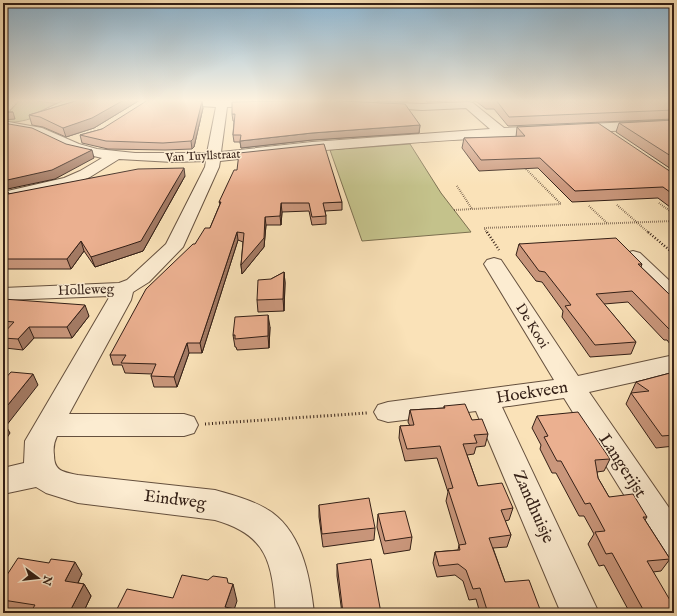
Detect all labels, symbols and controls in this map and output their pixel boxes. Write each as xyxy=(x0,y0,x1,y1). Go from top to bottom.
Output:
street label: Van Tuyllstraat xyxy=(164,147,241,165)
street label: Holleweg xyxy=(57,280,115,300)
street label: De Kooi xyxy=(511,300,553,352)
street label: Hoekveen xyxy=(495,377,569,409)
street label: Langerijst xyxy=(594,430,651,502)
street label: Zandhuisje xyxy=(508,467,558,547)
street label: Eindweg xyxy=(143,486,208,514)
north arrow xyxy=(18,558,58,598)
text: N xyxy=(39,573,55,587)

